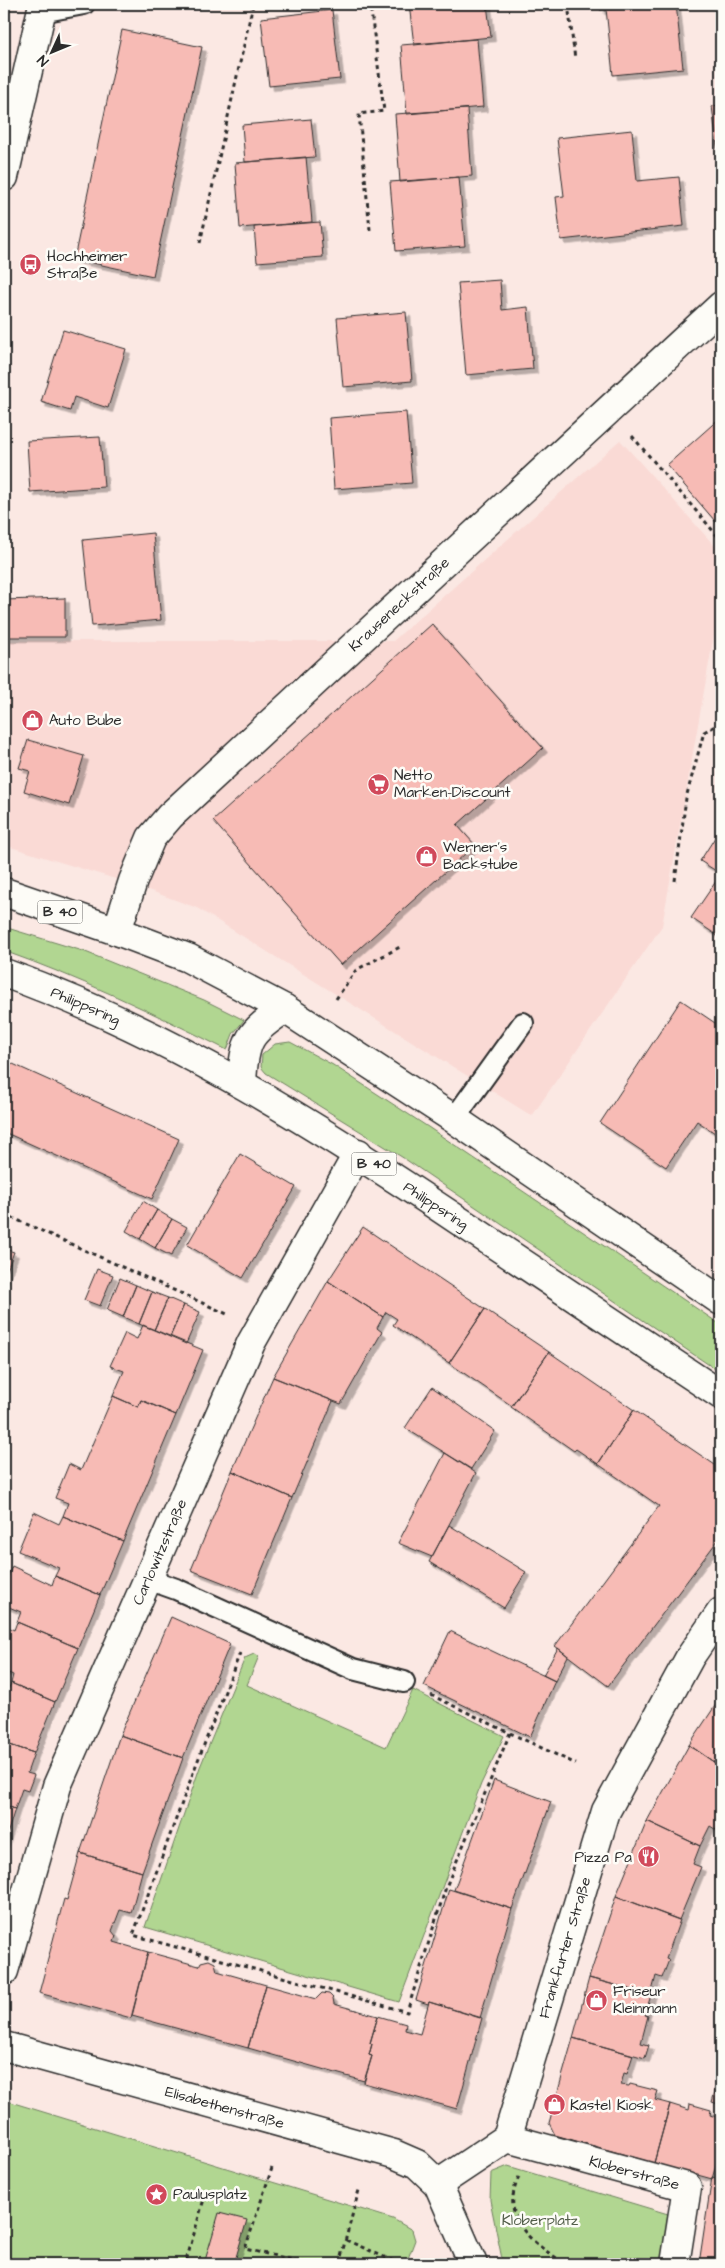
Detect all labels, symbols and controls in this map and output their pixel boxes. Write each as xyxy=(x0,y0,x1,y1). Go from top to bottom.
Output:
north arrow xyxy=(28,28,78,78)
text: N xyxy=(33,50,54,70)
place label: Hochheimer Straße xyxy=(47,246,127,284)
bus stop icon: Hochheimer Straße xyxy=(19,253,43,277)
street label: Krauseneckstraße xyxy=(344,552,454,656)
shop icon: Auto Bube xyxy=(21,708,45,732)
place label: Auto Bube xyxy=(49,710,122,731)
place label: Netto Marken-Discount xyxy=(394,765,510,803)
supermarket icon: Netto Marken-Discount xyxy=(366,772,390,796)
place label: Werner's Backstube xyxy=(443,837,518,875)
shop icon: Werner's Backstube xyxy=(415,844,439,868)
road number: B 40 xyxy=(38,900,82,924)
street label: Philippsring xyxy=(48,981,124,1031)
road number: B 40 xyxy=(352,1152,396,1176)
street label: Philippsring xyxy=(400,1176,473,1236)
street label: Carlowitzstraße xyxy=(127,1496,192,1608)
restaurant icon: Pizza Pa xyxy=(636,1845,660,1869)
place label: Pizza Pa xyxy=(574,1847,632,1868)
street label: Frankfurter Straße xyxy=(533,1874,596,2021)
place label: Friseur Kleinmann xyxy=(613,1981,677,2019)
shop icon: Friseur Kleinmann xyxy=(585,1988,609,2012)
street label: Elisabethenstraße xyxy=(163,2081,287,2134)
shop icon: Kastel Kiosk xyxy=(542,2093,566,2117)
place label: Kastel Kiosk xyxy=(570,2095,653,2116)
street label: Kloberstraße xyxy=(587,2150,682,2195)
place icon: Paulusplatz xyxy=(145,2182,169,2206)
place label: Paulusplatz xyxy=(173,2184,248,2205)
park label: Kloberplatz xyxy=(502,2210,579,2231)

